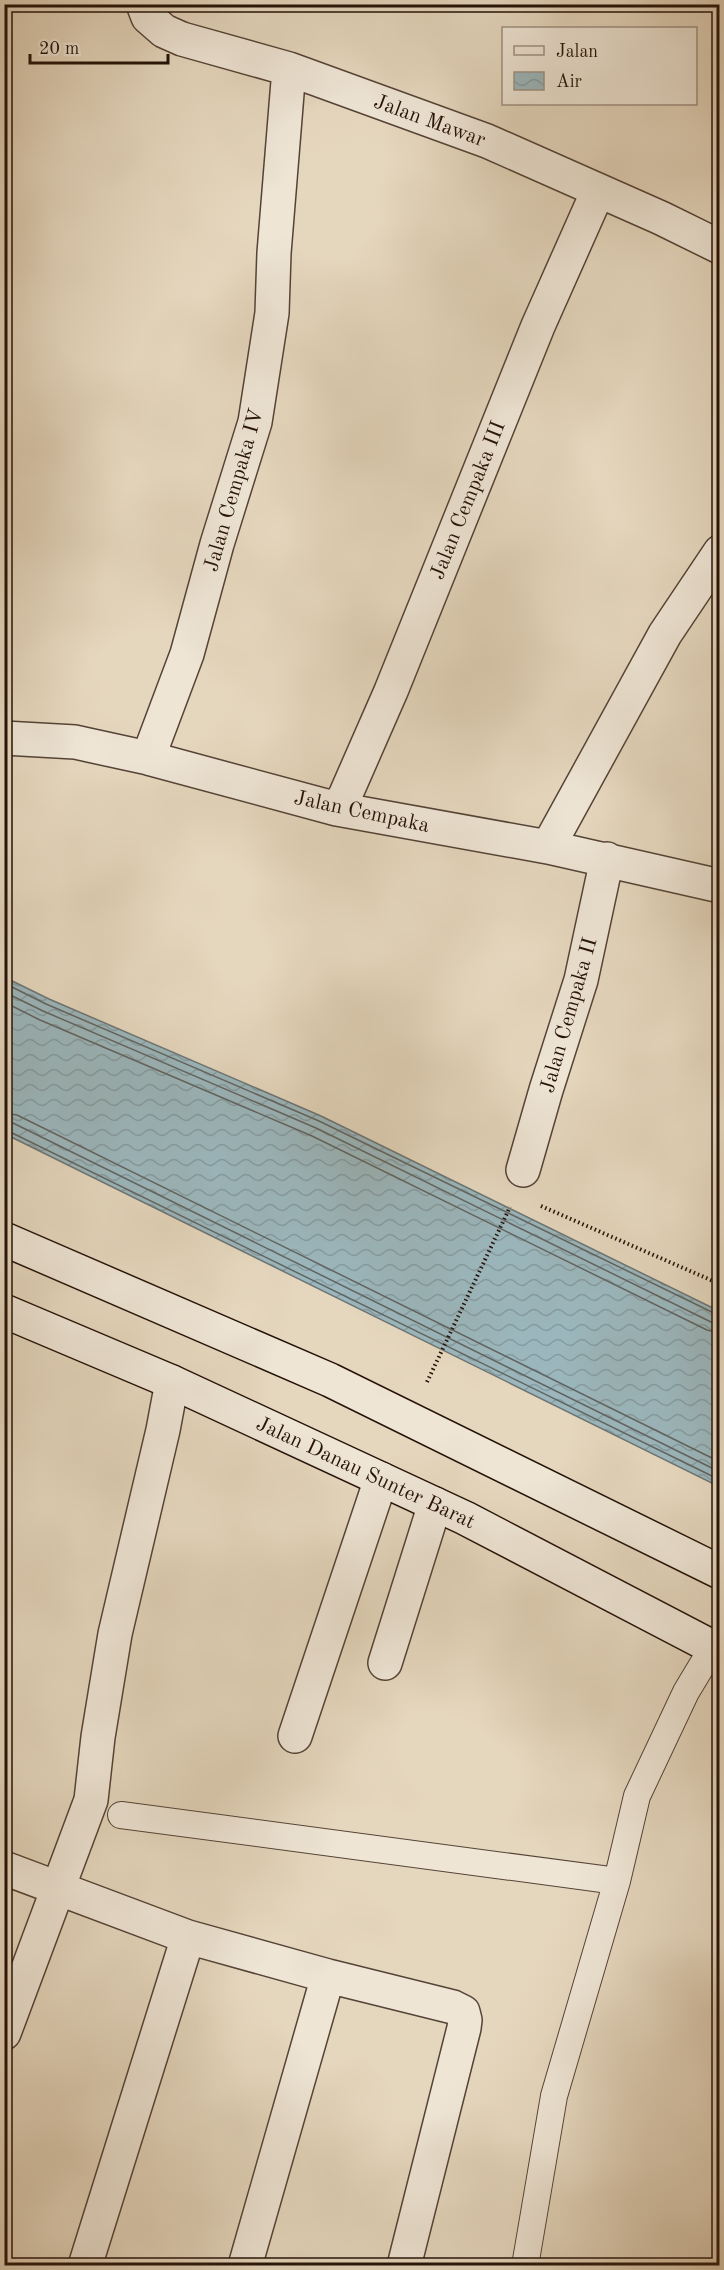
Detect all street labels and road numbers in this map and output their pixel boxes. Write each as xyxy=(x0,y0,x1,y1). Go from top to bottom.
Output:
street label: Jalan Mawar xyxy=(371,92,488,151)
street label: Jalan Cempaka IV xyxy=(201,407,268,574)
street label: Jalan Cempaka III xyxy=(427,418,510,583)
street label: Jalan Cempaka xyxy=(292,788,431,837)
street label: Jalan Cempaka II xyxy=(537,935,602,1095)
street label: Jalan Danau Sunter Barat xyxy=(253,1413,478,1533)

